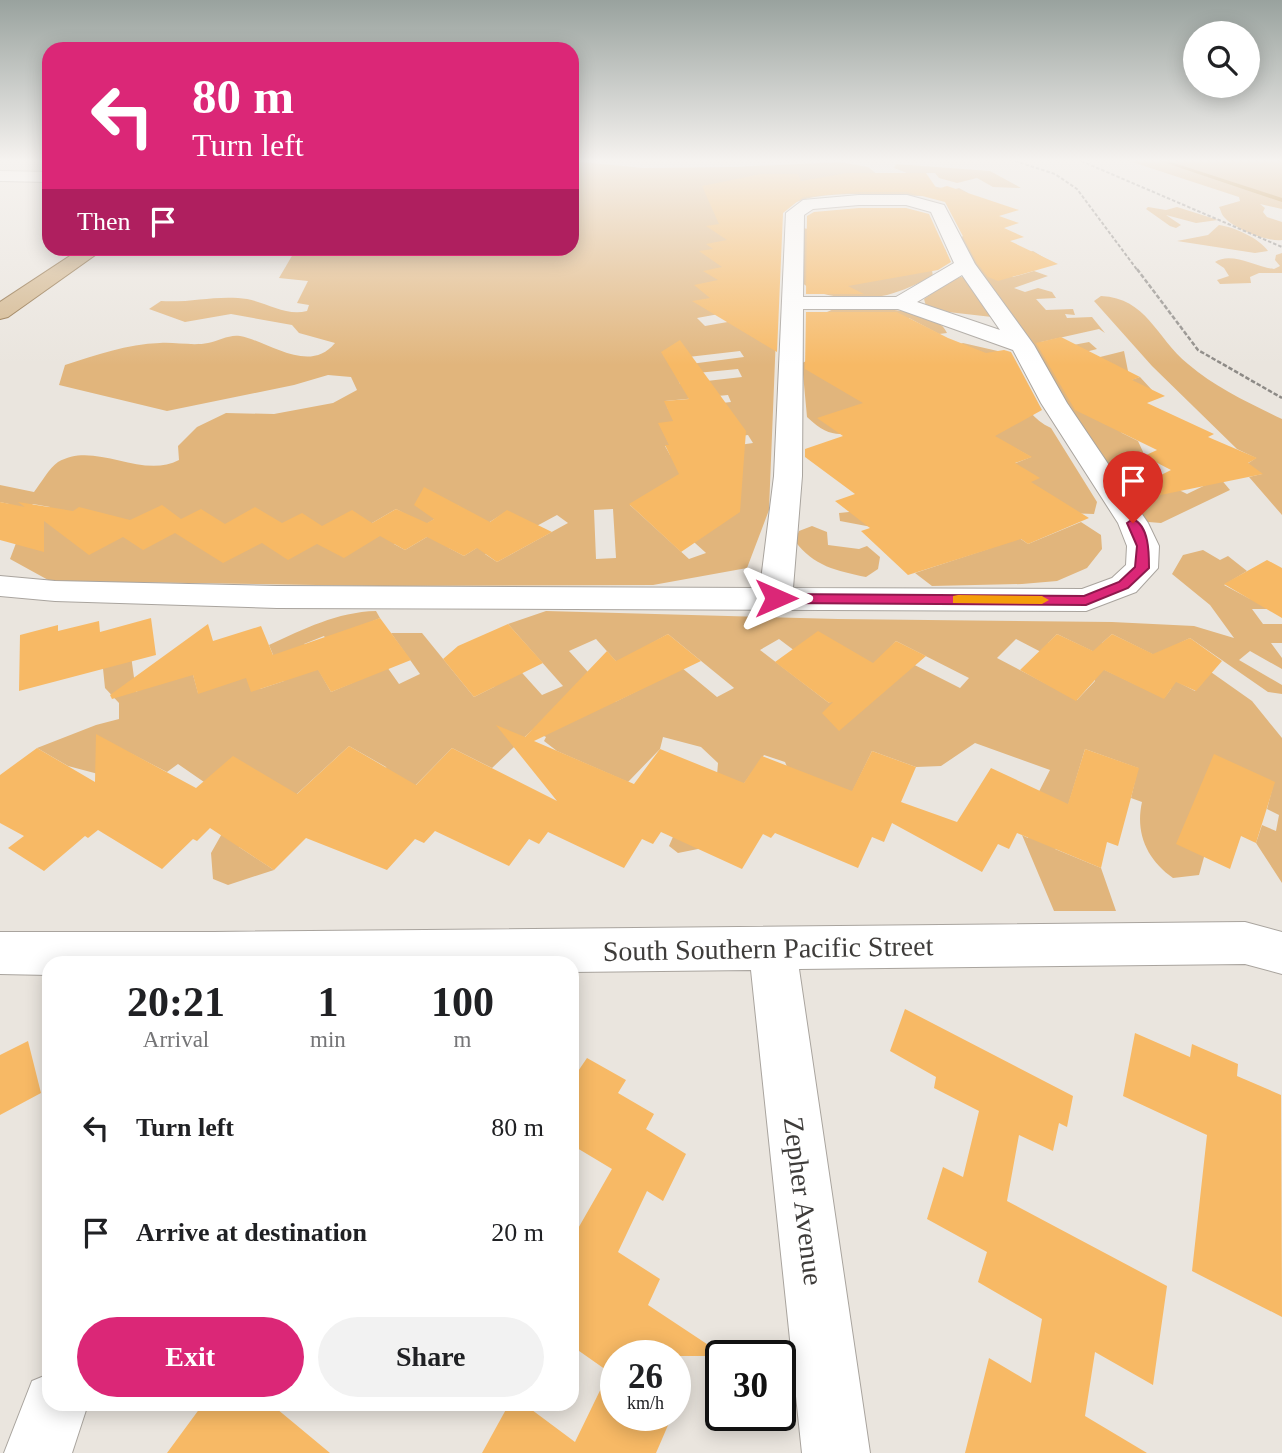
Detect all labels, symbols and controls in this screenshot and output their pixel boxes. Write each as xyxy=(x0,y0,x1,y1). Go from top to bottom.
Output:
map controls xyxy=(1183,21,1260,98)
button: search xyxy=(1183,21,1260,98)
text: 80 m xyxy=(192,69,294,124)
icon: left xyxy=(77,70,168,161)
text: Turn left xyxy=(192,127,304,163)
icon: arrive xyxy=(144,203,182,241)
text: Then xyxy=(77,207,130,236)
pin xyxy=(1103,451,1163,523)
icon: arrive xyxy=(1114,462,1152,500)
position arrow xyxy=(739,561,813,635)
street label: South Southern Pacific Street xyxy=(603,930,934,967)
text: 20:21 xyxy=(127,979,225,1025)
text: 1 xyxy=(317,979,338,1025)
text: 100 xyxy=(431,979,494,1025)
text: Arrival xyxy=(143,1027,209,1052)
text: min xyxy=(310,1027,346,1052)
text: m xyxy=(453,1027,471,1052)
icon: left xyxy=(77,1109,115,1147)
text: Turn left xyxy=(136,1113,234,1142)
text: 80 m xyxy=(491,1113,544,1142)
street label: Zepher Avenue xyxy=(778,1115,829,1287)
icon: arrive xyxy=(77,1214,115,1252)
text: Arrive at destination xyxy=(136,1218,367,1247)
text: 20 m xyxy=(491,1218,544,1247)
button: Exit xyxy=(77,1317,304,1397)
button: Share xyxy=(318,1317,544,1397)
speed limit sign: 30 xyxy=(705,1340,796,1431)
text: 26 xyxy=(628,1357,663,1396)
text: km/h xyxy=(627,1393,664,1413)

